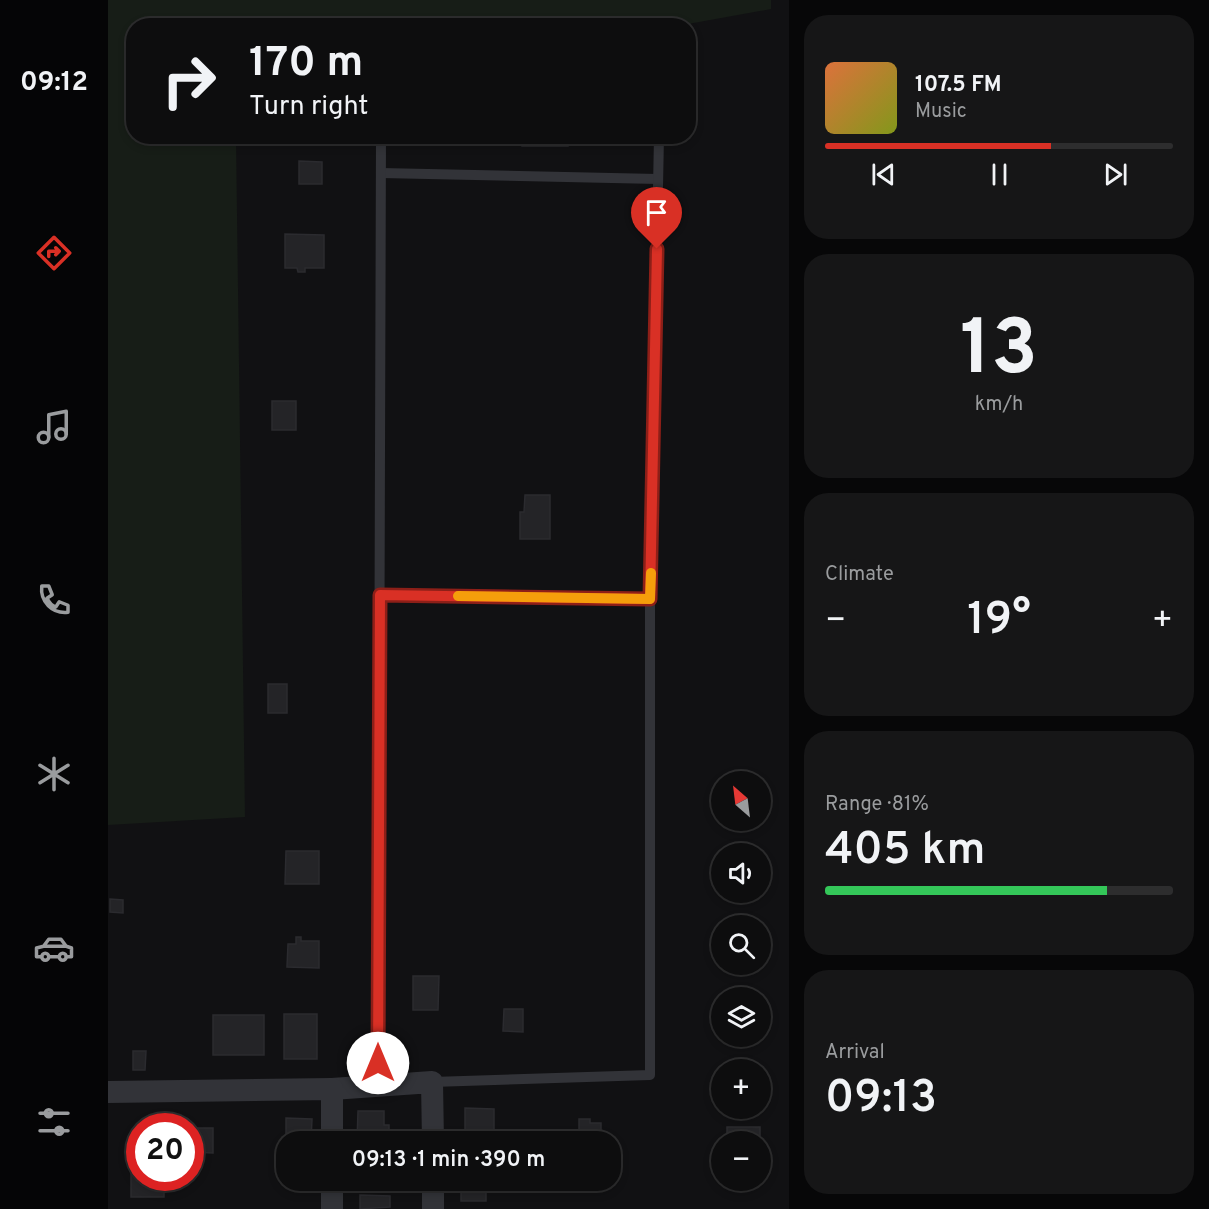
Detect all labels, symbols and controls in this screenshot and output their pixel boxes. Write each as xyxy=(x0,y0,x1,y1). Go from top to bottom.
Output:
text: 170 m xyxy=(249,38,363,91)
icon: right xyxy=(150,42,228,120)
text: 09:12 xyxy=(20,66,88,100)
text: 107.5 FM xyxy=(915,72,1002,99)
text: Turn right xyxy=(249,90,368,124)
text: Music xyxy=(915,99,967,125)
icon: previous xyxy=(867,158,900,191)
icon: pause xyxy=(983,158,1016,191)
icon: next xyxy=(1099,158,1132,191)
pin xyxy=(631,187,682,249)
icon: arrive xyxy=(640,196,673,229)
icon: directions xyxy=(33,232,75,274)
text: 13 xyxy=(960,303,1038,402)
text: km/h xyxy=(975,392,1023,418)
icon: music xyxy=(33,406,75,448)
text: Climate xyxy=(825,562,894,588)
icon: phone xyxy=(33,579,75,621)
text: 19° xyxy=(967,593,1031,650)
text: − xyxy=(825,601,846,643)
text: + xyxy=(1152,601,1173,643)
icon: climate xyxy=(33,753,75,795)
north arrow xyxy=(711,771,771,831)
map controls xyxy=(711,771,771,1191)
text: Range · 81% xyxy=(825,792,929,818)
text: 405 km xyxy=(825,823,986,880)
button: sound xyxy=(711,843,771,903)
button: search xyxy=(711,915,771,975)
icon: car xyxy=(33,927,75,969)
button: layers xyxy=(711,987,771,1047)
position arrow xyxy=(346,1031,410,1095)
text: Arrival xyxy=(825,1040,885,1066)
button: + xyxy=(711,1059,771,1119)
text: 09:13 xyxy=(825,1071,937,1128)
icon: filters xyxy=(33,1101,75,1143)
speed limit sign: 20 xyxy=(126,1113,204,1191)
button: − xyxy=(711,1131,771,1191)
text: 09:13 · 1 min · 390 m xyxy=(352,1147,545,1174)

